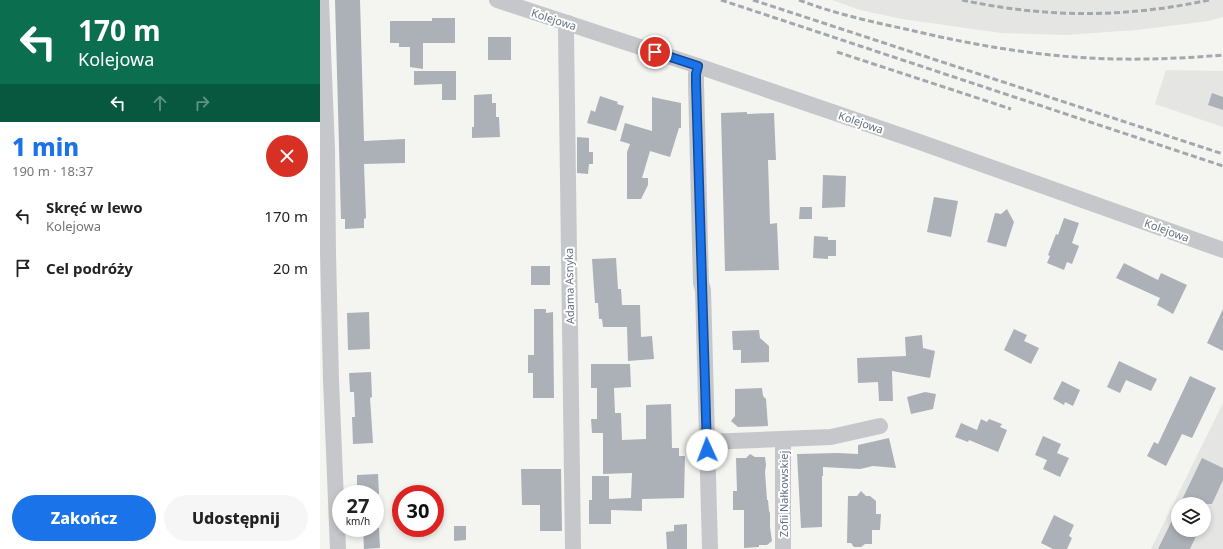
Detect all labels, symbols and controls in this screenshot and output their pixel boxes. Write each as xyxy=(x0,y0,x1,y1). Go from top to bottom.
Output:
street label: Kolejowa xyxy=(530,5,578,33)
text: 170 m xyxy=(78,11,161,49)
icon: left xyxy=(12,16,64,68)
pin xyxy=(638,35,672,69)
icon: arrive xyxy=(644,41,666,63)
text: Kolejowa xyxy=(78,47,154,71)
icon: left xyxy=(107,92,129,114)
icon: ahead xyxy=(149,92,171,114)
icon: right xyxy=(191,92,213,114)
street label: Kolejowa xyxy=(837,107,885,137)
text: 1 min xyxy=(12,130,79,163)
button: close xyxy=(266,135,308,177)
text: 190 m · 18:37 xyxy=(12,162,93,180)
text: Skręć w lewo xyxy=(46,197,143,217)
icon: left xyxy=(12,205,34,227)
text: 170 m xyxy=(264,206,308,226)
street label: Kolejowa xyxy=(1143,215,1191,245)
text: Kolejowa xyxy=(46,217,101,235)
street label: Adama Asnyka xyxy=(561,248,577,324)
icon: arrive xyxy=(12,257,34,279)
text: Cel podróży xyxy=(46,258,133,278)
text: 20 m xyxy=(273,258,308,278)
position arrow xyxy=(686,429,728,471)
street label: Zofii Nałkowskiej xyxy=(776,451,791,537)
speed limit sign: 30 xyxy=(392,485,444,537)
text: 27 xyxy=(347,492,369,519)
button: Zakończ xyxy=(12,495,156,541)
button: Udostępnij xyxy=(164,495,308,541)
map controls xyxy=(1171,497,1211,537)
button: layers xyxy=(1171,497,1211,537)
text: km/h xyxy=(346,514,370,528)

